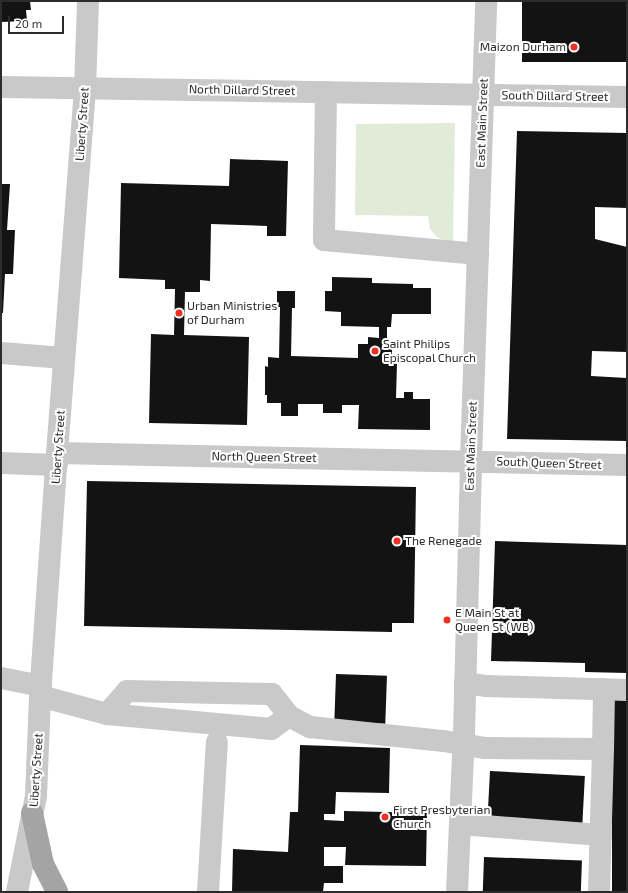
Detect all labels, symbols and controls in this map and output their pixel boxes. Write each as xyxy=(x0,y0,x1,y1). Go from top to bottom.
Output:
scale bar xyxy=(10,8,66,34)
text: 20 m xyxy=(15,16,42,30)
place label: Maizon Durham xyxy=(480,40,566,54)
marker: Maizon Durham xyxy=(569,42,579,52)
street label: East Main Street xyxy=(473,78,491,168)
street label: North Dillard Street xyxy=(189,82,295,98)
street label: Liberty Street xyxy=(72,86,92,162)
street label: South Dillard Street xyxy=(501,88,609,104)
place label: Urban Ministries of Durham xyxy=(187,299,277,327)
marker: Urban Ministries of Durham xyxy=(174,308,184,318)
place label: Saint Philips Episcopal Church xyxy=(383,337,476,365)
marker: Saint Philips Episcopal Church xyxy=(370,346,380,356)
street label: East Main Street xyxy=(462,401,480,491)
street label: Liberty Street xyxy=(48,409,68,485)
street label: North Queen Street xyxy=(211,449,317,465)
street label: South Queen Street xyxy=(496,454,602,472)
place label: The Renegade xyxy=(405,534,482,548)
marker: The Renegade xyxy=(392,536,402,546)
place label: E Main St at Queen St (WB) xyxy=(455,606,533,634)
marker: E Main St at Queen St (WB) xyxy=(442,615,452,625)
street label: Liberty Street xyxy=(26,732,46,808)
place label: First Presbyterian Church xyxy=(393,803,490,831)
marker: First Presbyterian Church xyxy=(380,812,390,822)

